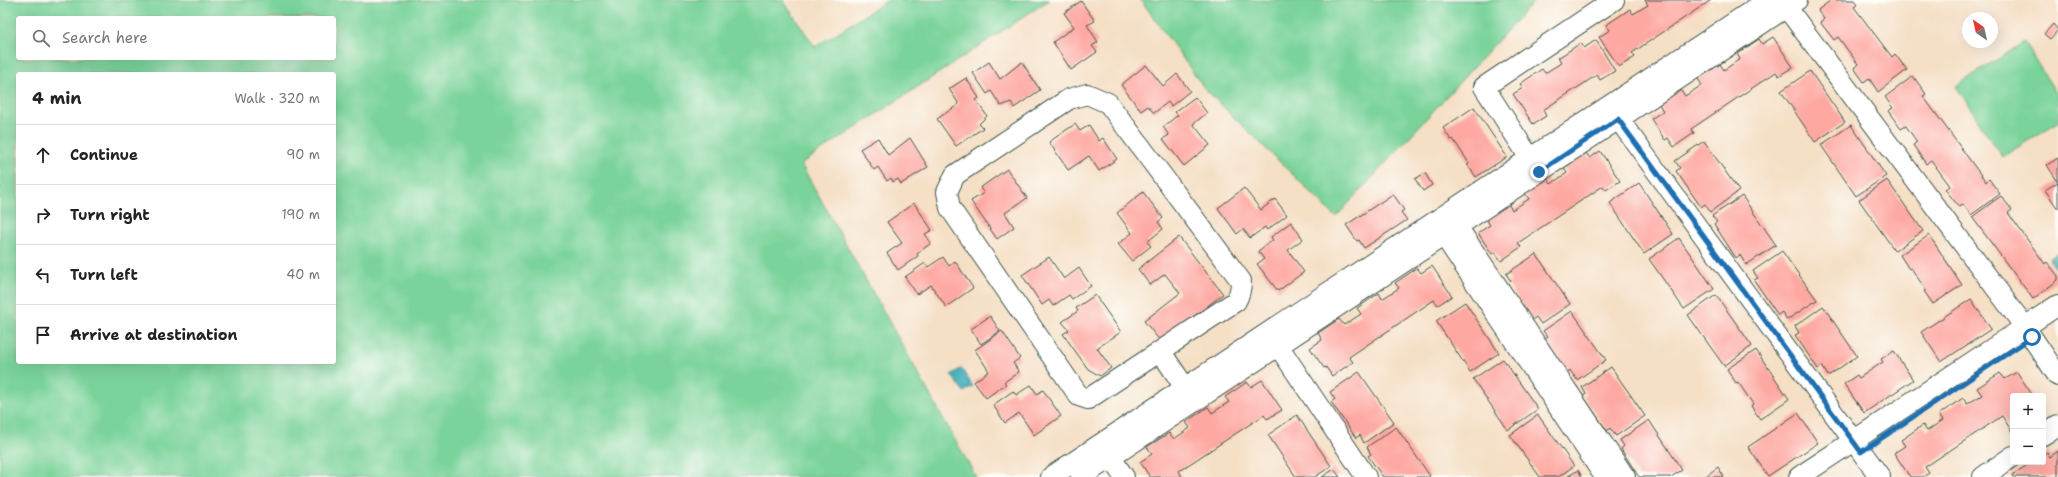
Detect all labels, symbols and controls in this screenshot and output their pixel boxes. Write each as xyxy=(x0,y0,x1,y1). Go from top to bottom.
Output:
north arrow xyxy=(1962,12,1998,48)
search box xyxy=(16,16,336,60)
icon: search xyxy=(30,27,52,49)
text: Search here xyxy=(62,28,148,48)
text: 4 min xyxy=(32,87,82,109)
text: Walk · 320 m xyxy=(234,90,320,107)
icon: ahead xyxy=(32,144,54,166)
text: Continue xyxy=(70,145,138,165)
text: 90 m xyxy=(286,146,320,163)
route end xyxy=(1530,163,1548,181)
icon: right xyxy=(32,204,54,226)
text: Turn right xyxy=(70,205,150,225)
text: 190 m xyxy=(281,206,320,223)
icon: left xyxy=(32,264,54,286)
text: Turn left xyxy=(70,265,138,285)
text: 40 m xyxy=(286,266,320,283)
icon: arrive xyxy=(32,324,54,346)
text: Arrive at destination xyxy=(70,325,238,345)
route start xyxy=(2023,328,2041,346)
map controls xyxy=(2010,393,2046,465)
button: + xyxy=(2010,393,2046,429)
button: − xyxy=(2010,429,2046,465)

